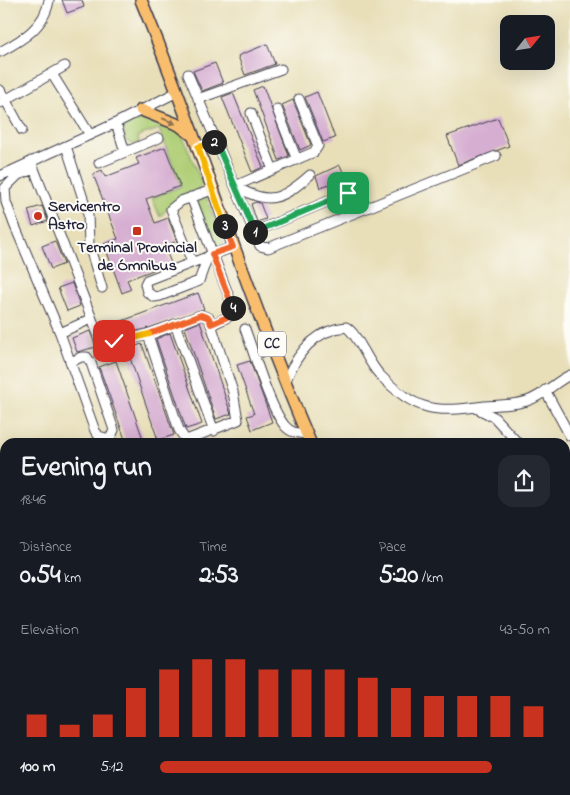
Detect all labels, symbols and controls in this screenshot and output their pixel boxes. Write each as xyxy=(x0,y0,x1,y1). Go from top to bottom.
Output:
north arrow xyxy=(500,15,555,70)
map controls xyxy=(500,15,555,70)
one-way arrow xyxy=(162,117,176,125)
pin: 2 xyxy=(202,130,226,154)
text: 2 xyxy=(211,132,218,153)
pin xyxy=(327,172,369,214)
icon: arrive xyxy=(334,179,362,207)
place label: Servicentro Astro xyxy=(48,195,120,237)
marker: Servicentro Astro xyxy=(32,210,44,222)
pin: 3 xyxy=(212,214,238,238)
text: 3 xyxy=(223,216,228,237)
pin: 1 xyxy=(242,220,268,244)
text: 1 xyxy=(253,222,258,243)
marker: Terminal Provincial de Ómnibus xyxy=(131,225,143,237)
place label: Terminal Provincial de Ómnibus xyxy=(77,236,197,278)
pin: 4 xyxy=(220,296,246,320)
text: 4 xyxy=(231,298,236,319)
pin xyxy=(93,320,135,362)
icon: check xyxy=(100,327,128,355)
road number: CC xyxy=(258,332,286,356)
text: Evening run xyxy=(20,448,152,489)
button: share xyxy=(498,455,550,507)
text: 18:46 xyxy=(20,488,46,512)
text: Distance xyxy=(20,537,72,558)
text: Time xyxy=(199,537,227,558)
text: Pace xyxy=(379,537,406,558)
text: 0.54 xyxy=(20,558,61,594)
text: 2:53 xyxy=(199,558,239,594)
text: 5:20 xyxy=(379,558,418,594)
text: km xyxy=(61,568,81,589)
text: /km xyxy=(418,568,443,589)
text: Elevation xyxy=(20,618,79,642)
text: 43–50 m xyxy=(500,618,550,642)
text: 100 m xyxy=(20,755,55,779)
text: 5:12 xyxy=(100,755,124,779)

